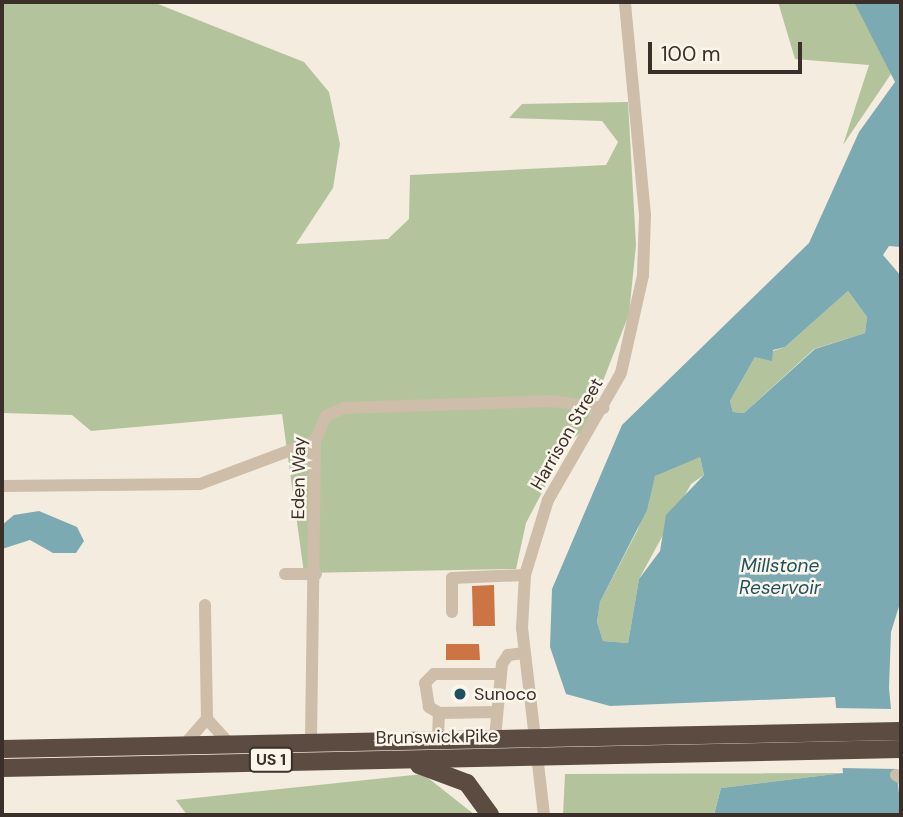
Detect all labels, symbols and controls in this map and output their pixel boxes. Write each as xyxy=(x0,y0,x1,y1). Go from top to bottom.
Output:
scale bar xyxy=(651,28,805,72)
text: 100 m xyxy=(661,40,721,68)
street label: Harrison Street xyxy=(526,374,608,494)
street label: Eden Way xyxy=(287,436,311,520)
water label: Millstone Reservoir xyxy=(739,555,821,599)
place label: Sunoco xyxy=(474,683,537,705)
marker: Sunoco xyxy=(452,686,468,702)
street label: Brunswick Pike xyxy=(376,725,498,749)
road number: US 1 xyxy=(248,748,294,772)

